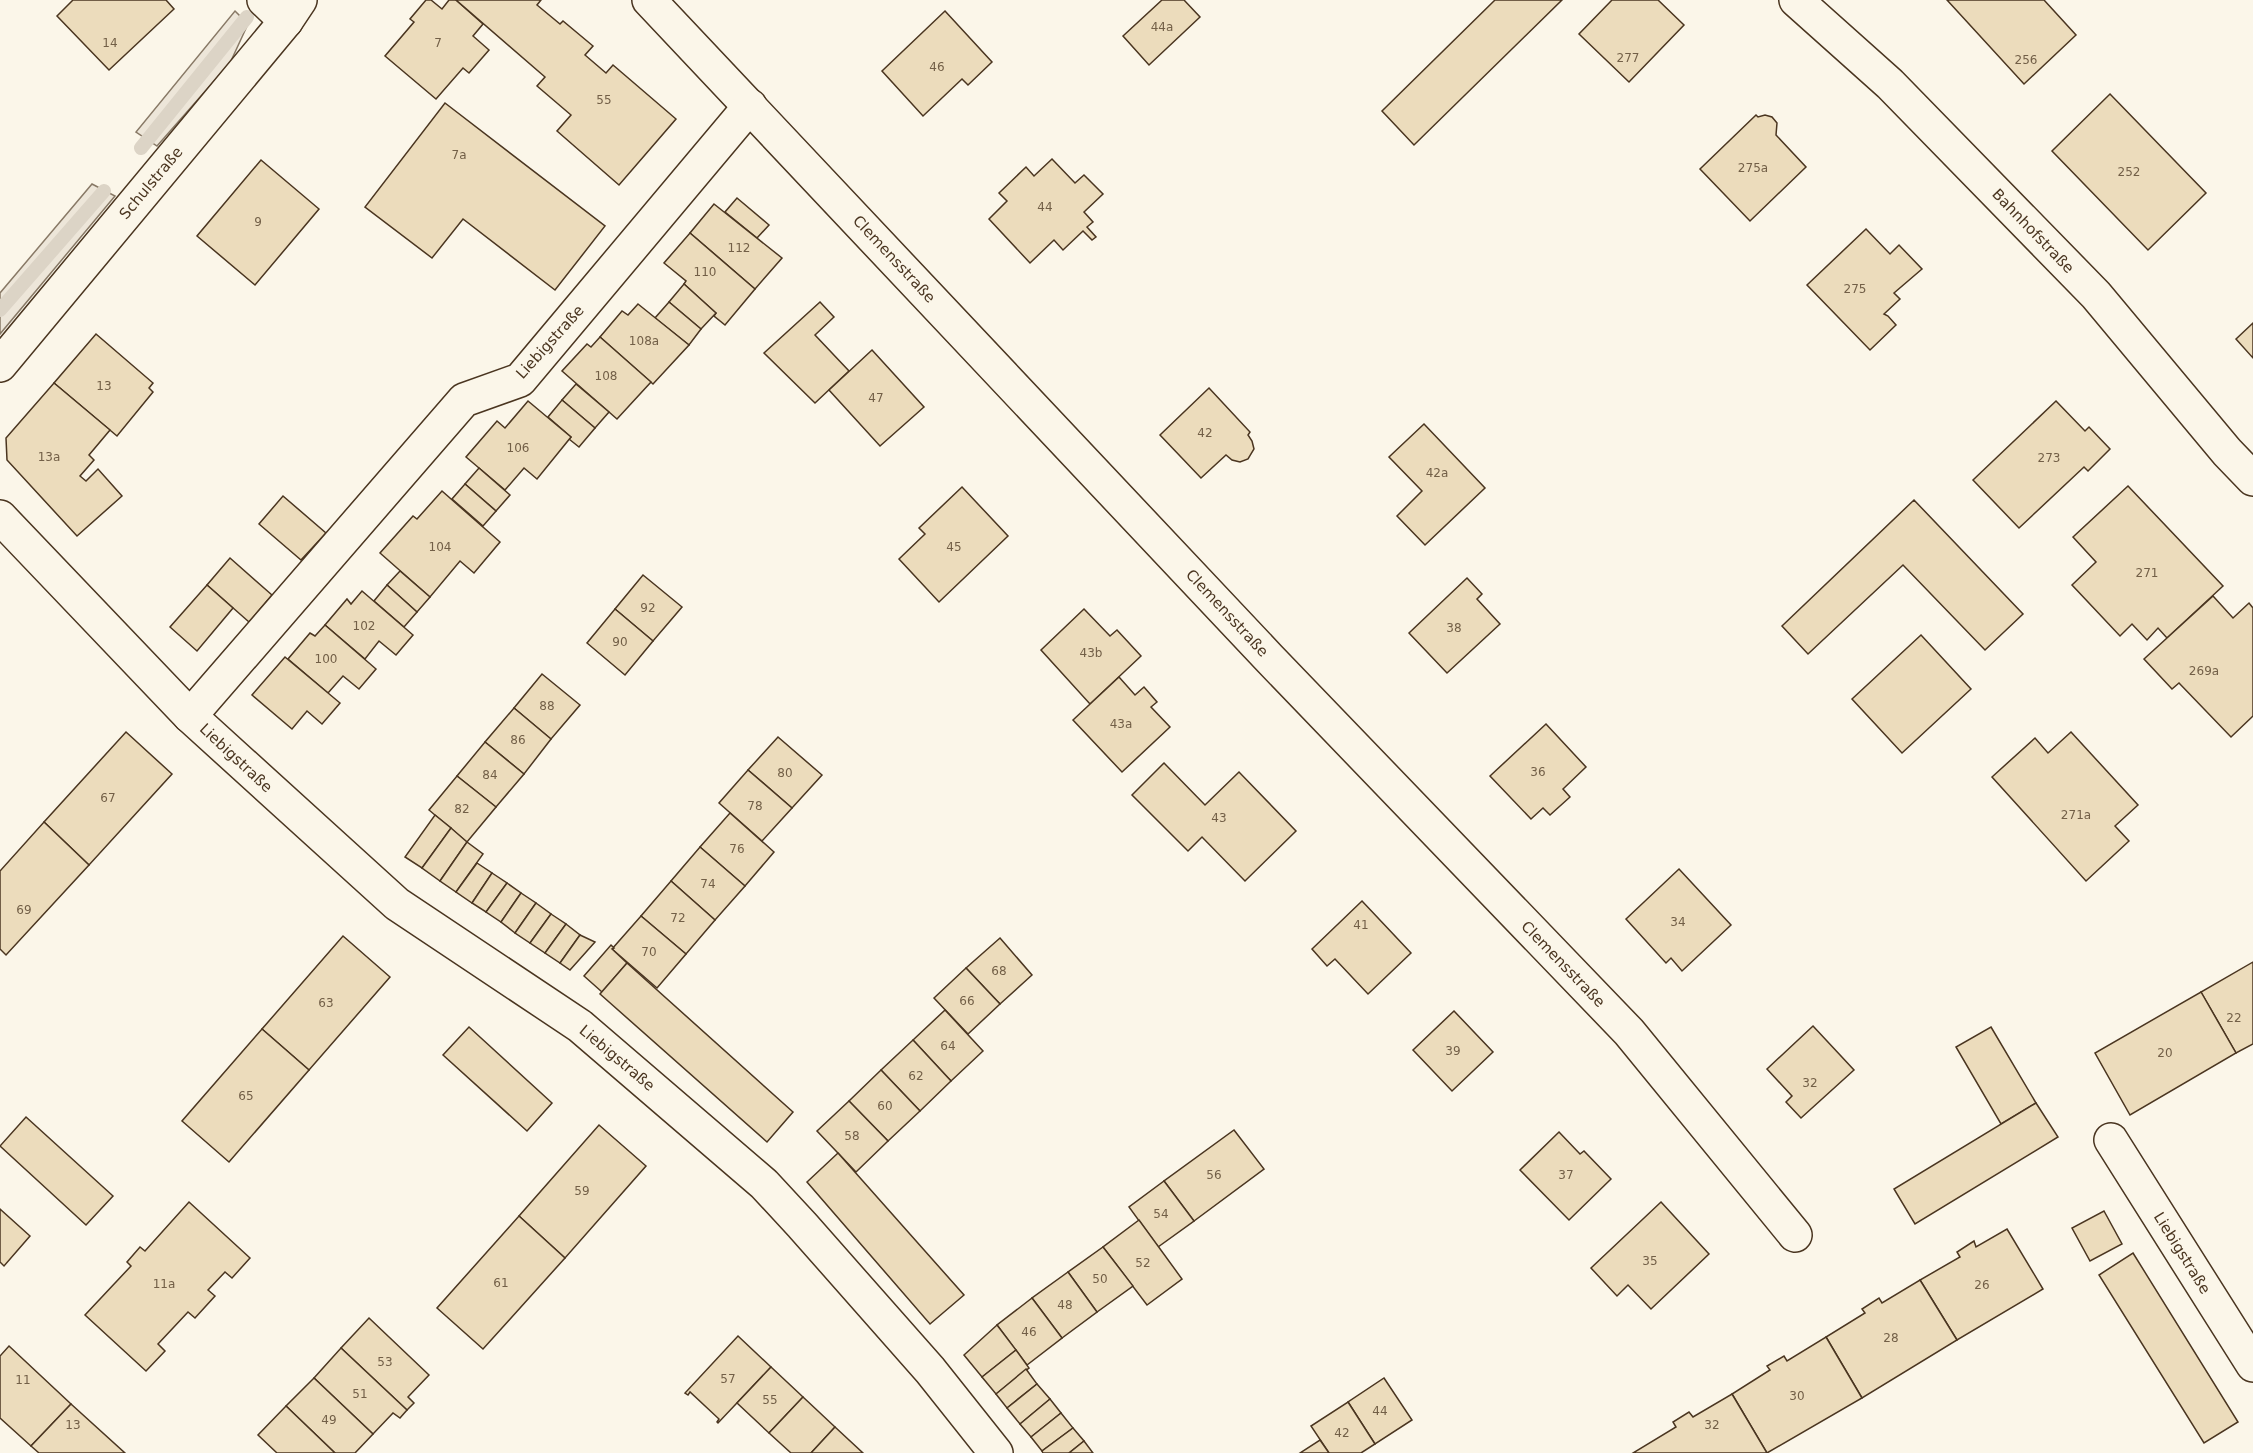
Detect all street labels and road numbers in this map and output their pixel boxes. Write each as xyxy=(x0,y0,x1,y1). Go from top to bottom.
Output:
street label: Schulstraße xyxy=(116,143,186,223)
street label: Bahnhofstraße xyxy=(1988,185,2078,277)
street label: Clemensstraße xyxy=(849,212,939,306)
street label: Liebigstraße xyxy=(512,302,588,382)
street label: Clemensstraße xyxy=(1182,566,1272,660)
street label: Liebigstraße xyxy=(196,720,276,796)
street label: Clemensstraße xyxy=(1517,917,1609,1011)
street label: Liebigstraße xyxy=(576,1021,658,1095)
street label: Liebigstraße xyxy=(2150,1209,2214,1297)

